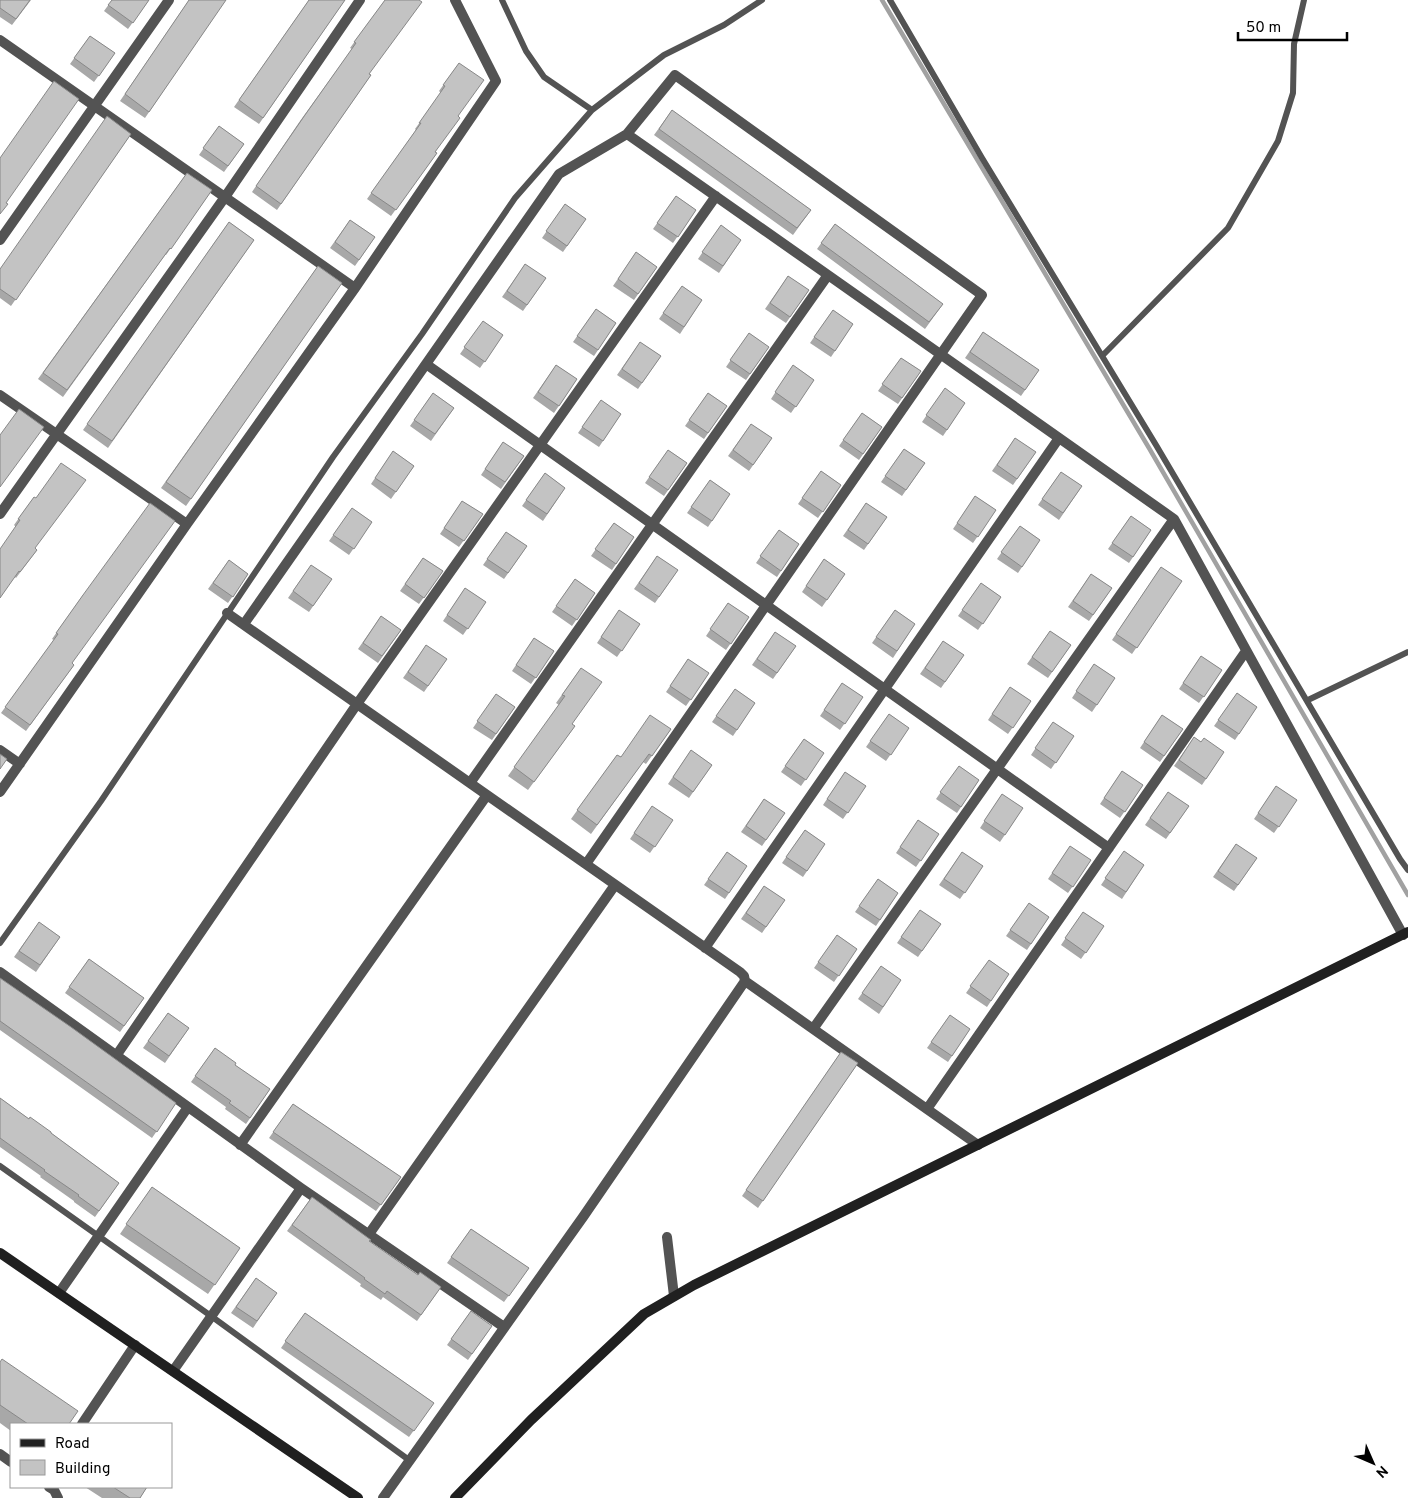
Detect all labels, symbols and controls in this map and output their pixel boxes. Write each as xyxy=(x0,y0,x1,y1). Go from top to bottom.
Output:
scale bar xyxy=(1238,10,1347,42)
text: 50 m xyxy=(1246,19,1281,38)
legend xyxy=(10,1423,172,1488)
text: Road xyxy=(55,1435,90,1454)
north arrow xyxy=(1348,1438,1398,1488)
text: Building xyxy=(55,1460,110,1479)
text: N xyxy=(1372,1462,1391,1481)

